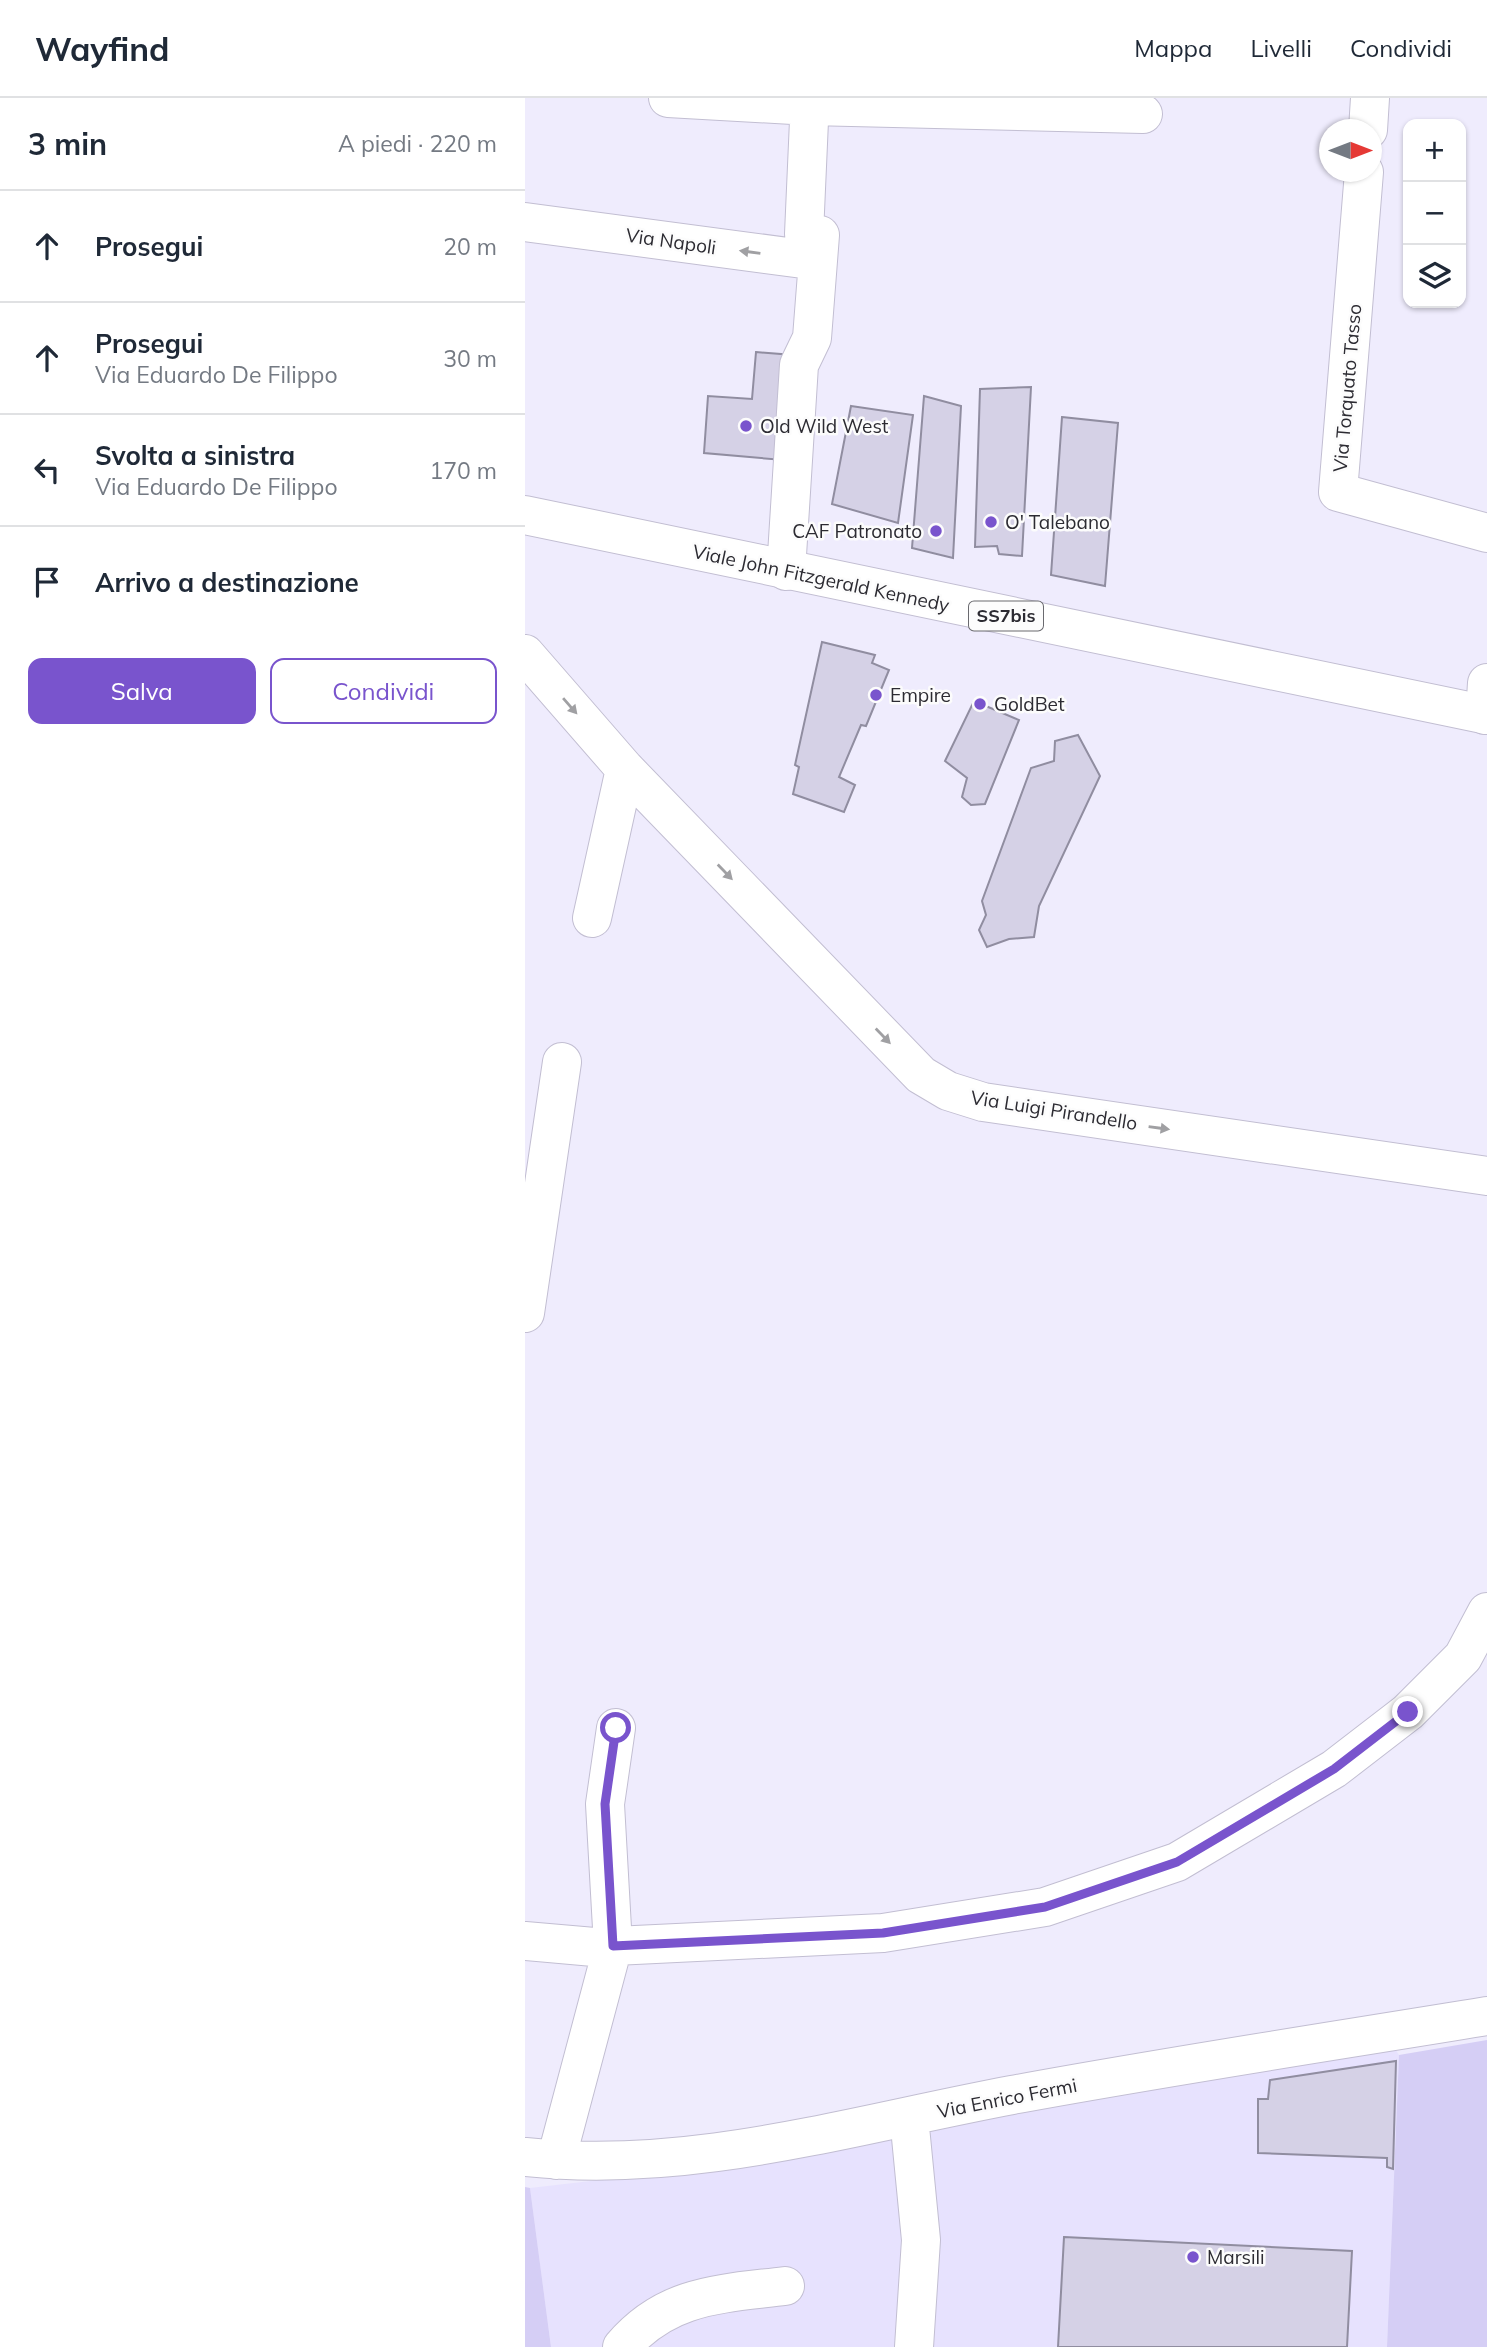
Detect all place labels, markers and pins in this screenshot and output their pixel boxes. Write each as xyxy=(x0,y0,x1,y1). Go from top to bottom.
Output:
place label: Old Wild West xyxy=(760,414,889,438)
marker: Old Wild West xyxy=(738,418,754,434)
place label: O' Talebano xyxy=(1005,510,1110,534)
marker: O' Talebano xyxy=(983,514,999,530)
place label: CAF Patronato xyxy=(792,519,922,543)
marker: CAF Patronato xyxy=(928,523,944,539)
place label: Empire xyxy=(890,683,951,707)
marker: Empire xyxy=(868,687,884,703)
place label: GoldBet xyxy=(994,692,1065,716)
marker: GoldBet xyxy=(972,696,988,712)
place label: Marsili xyxy=(1207,2245,1265,2269)
marker: Marsili xyxy=(1185,2249,1201,2265)

